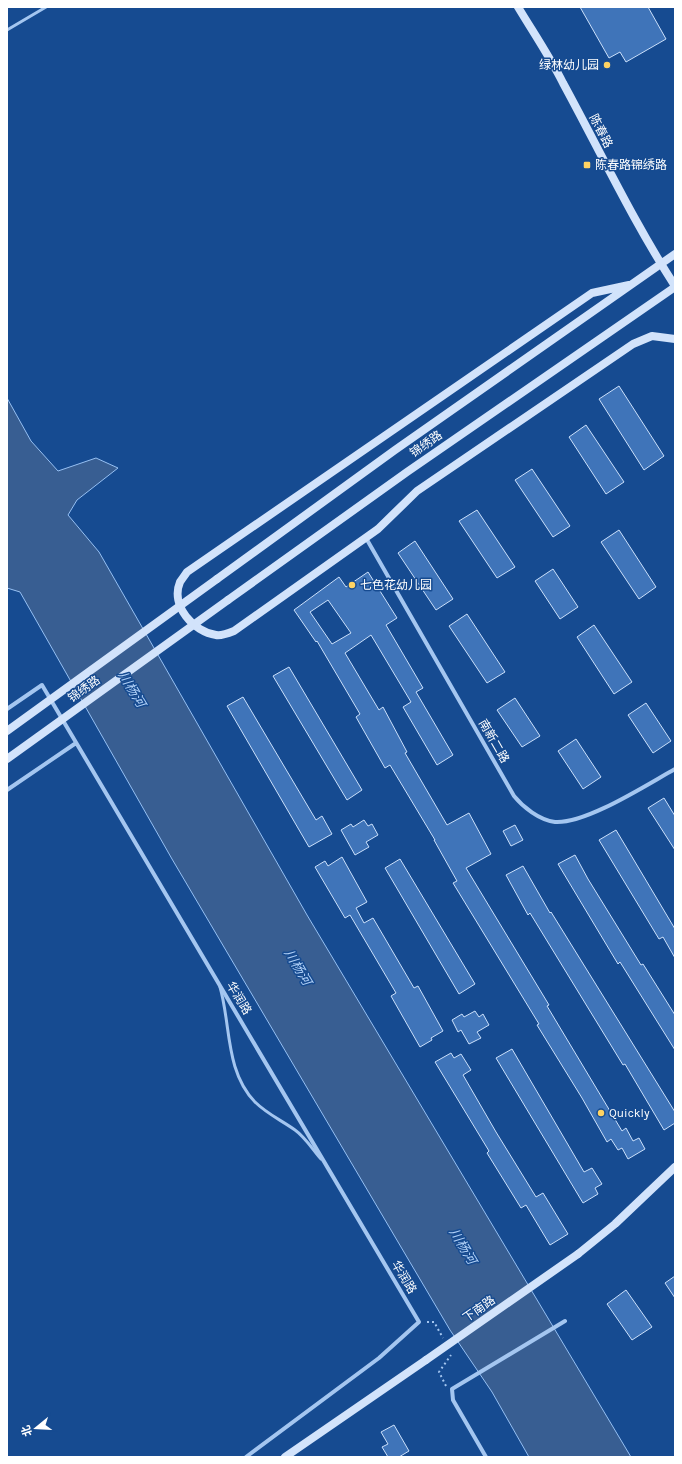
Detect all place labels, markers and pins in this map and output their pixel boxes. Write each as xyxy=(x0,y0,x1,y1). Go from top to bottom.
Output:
place label: 绿林幼儿园 xyxy=(539,58,599,72)
marker: 绿林幼儿园 xyxy=(602,60,612,70)
place label: 陈春路锦绣路 xyxy=(595,158,667,172)
marker: 陈春路锦绣路 xyxy=(582,160,592,170)
place label: 七色花幼儿园 xyxy=(360,578,432,592)
marker: 七色花幼儿园 xyxy=(347,580,357,590)
place label: Quickly xyxy=(609,1106,650,1120)
marker: Quickly xyxy=(596,1108,606,1118)

